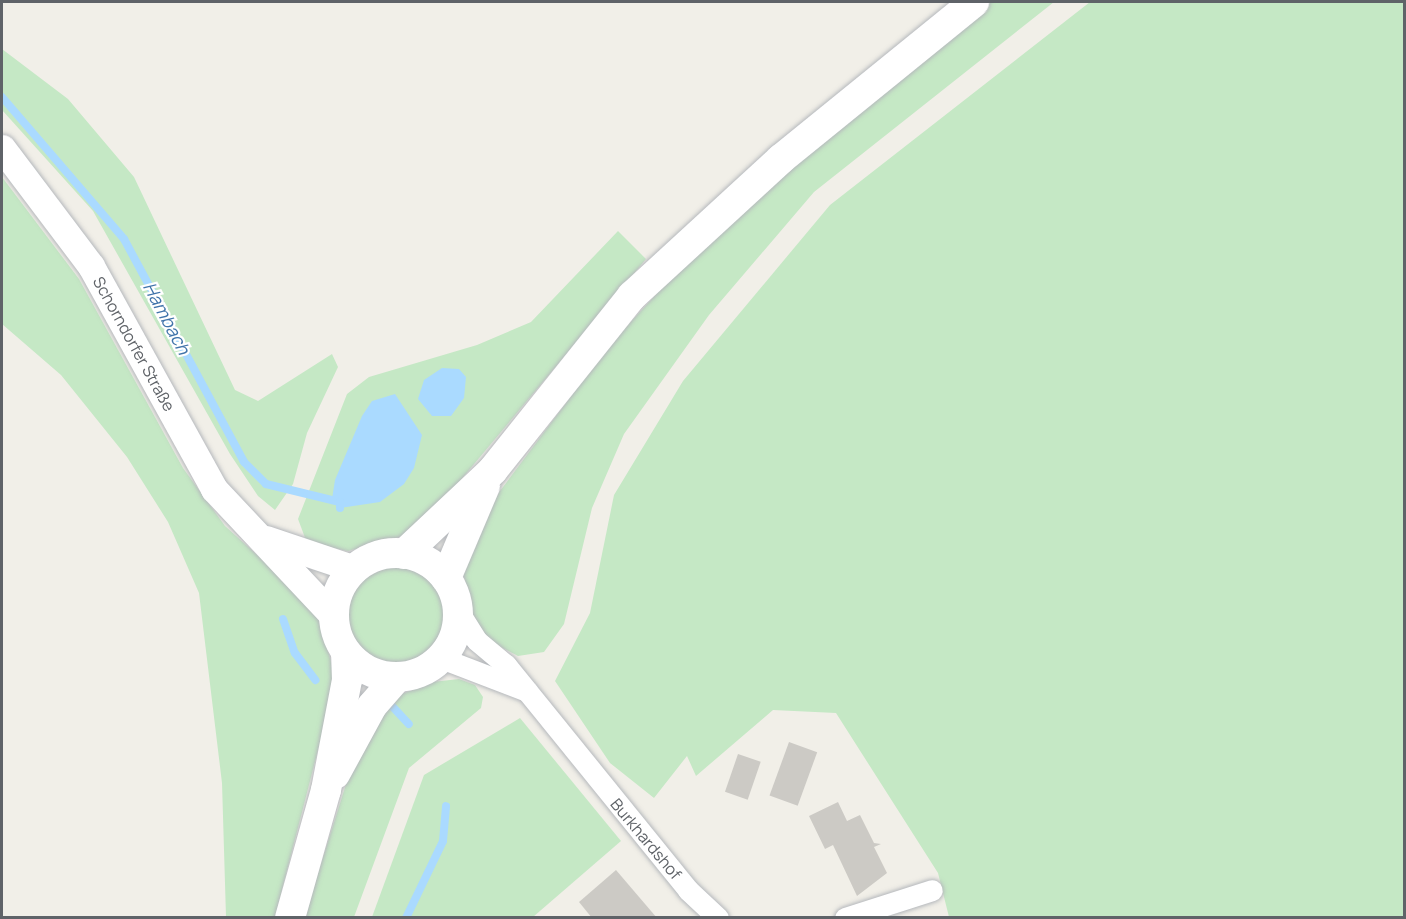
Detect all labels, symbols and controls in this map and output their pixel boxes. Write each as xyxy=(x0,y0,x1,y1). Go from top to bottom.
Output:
street label: Schorndorfer Straße xyxy=(89,273,179,415)
water label: Hambach xyxy=(139,278,195,358)
street label: Burkhardshof xyxy=(607,795,685,883)

